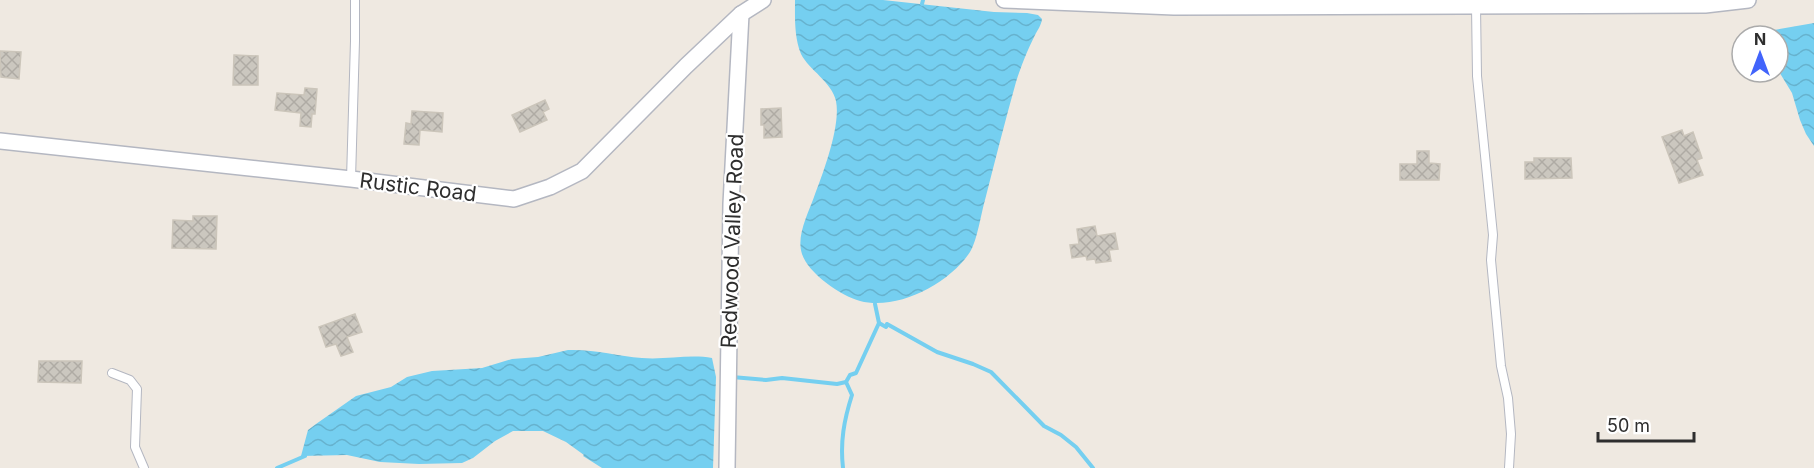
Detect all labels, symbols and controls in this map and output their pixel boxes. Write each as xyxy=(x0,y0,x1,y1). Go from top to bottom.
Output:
north arrow xyxy=(1730,24,1790,84)
text: N xyxy=(1754,29,1766,49)
street label: Redwood Valley Road xyxy=(716,133,748,349)
street label: Rustic Road xyxy=(358,167,478,207)
scale bar xyxy=(1598,405,1694,443)
text: 50 m xyxy=(1607,415,1650,436)

